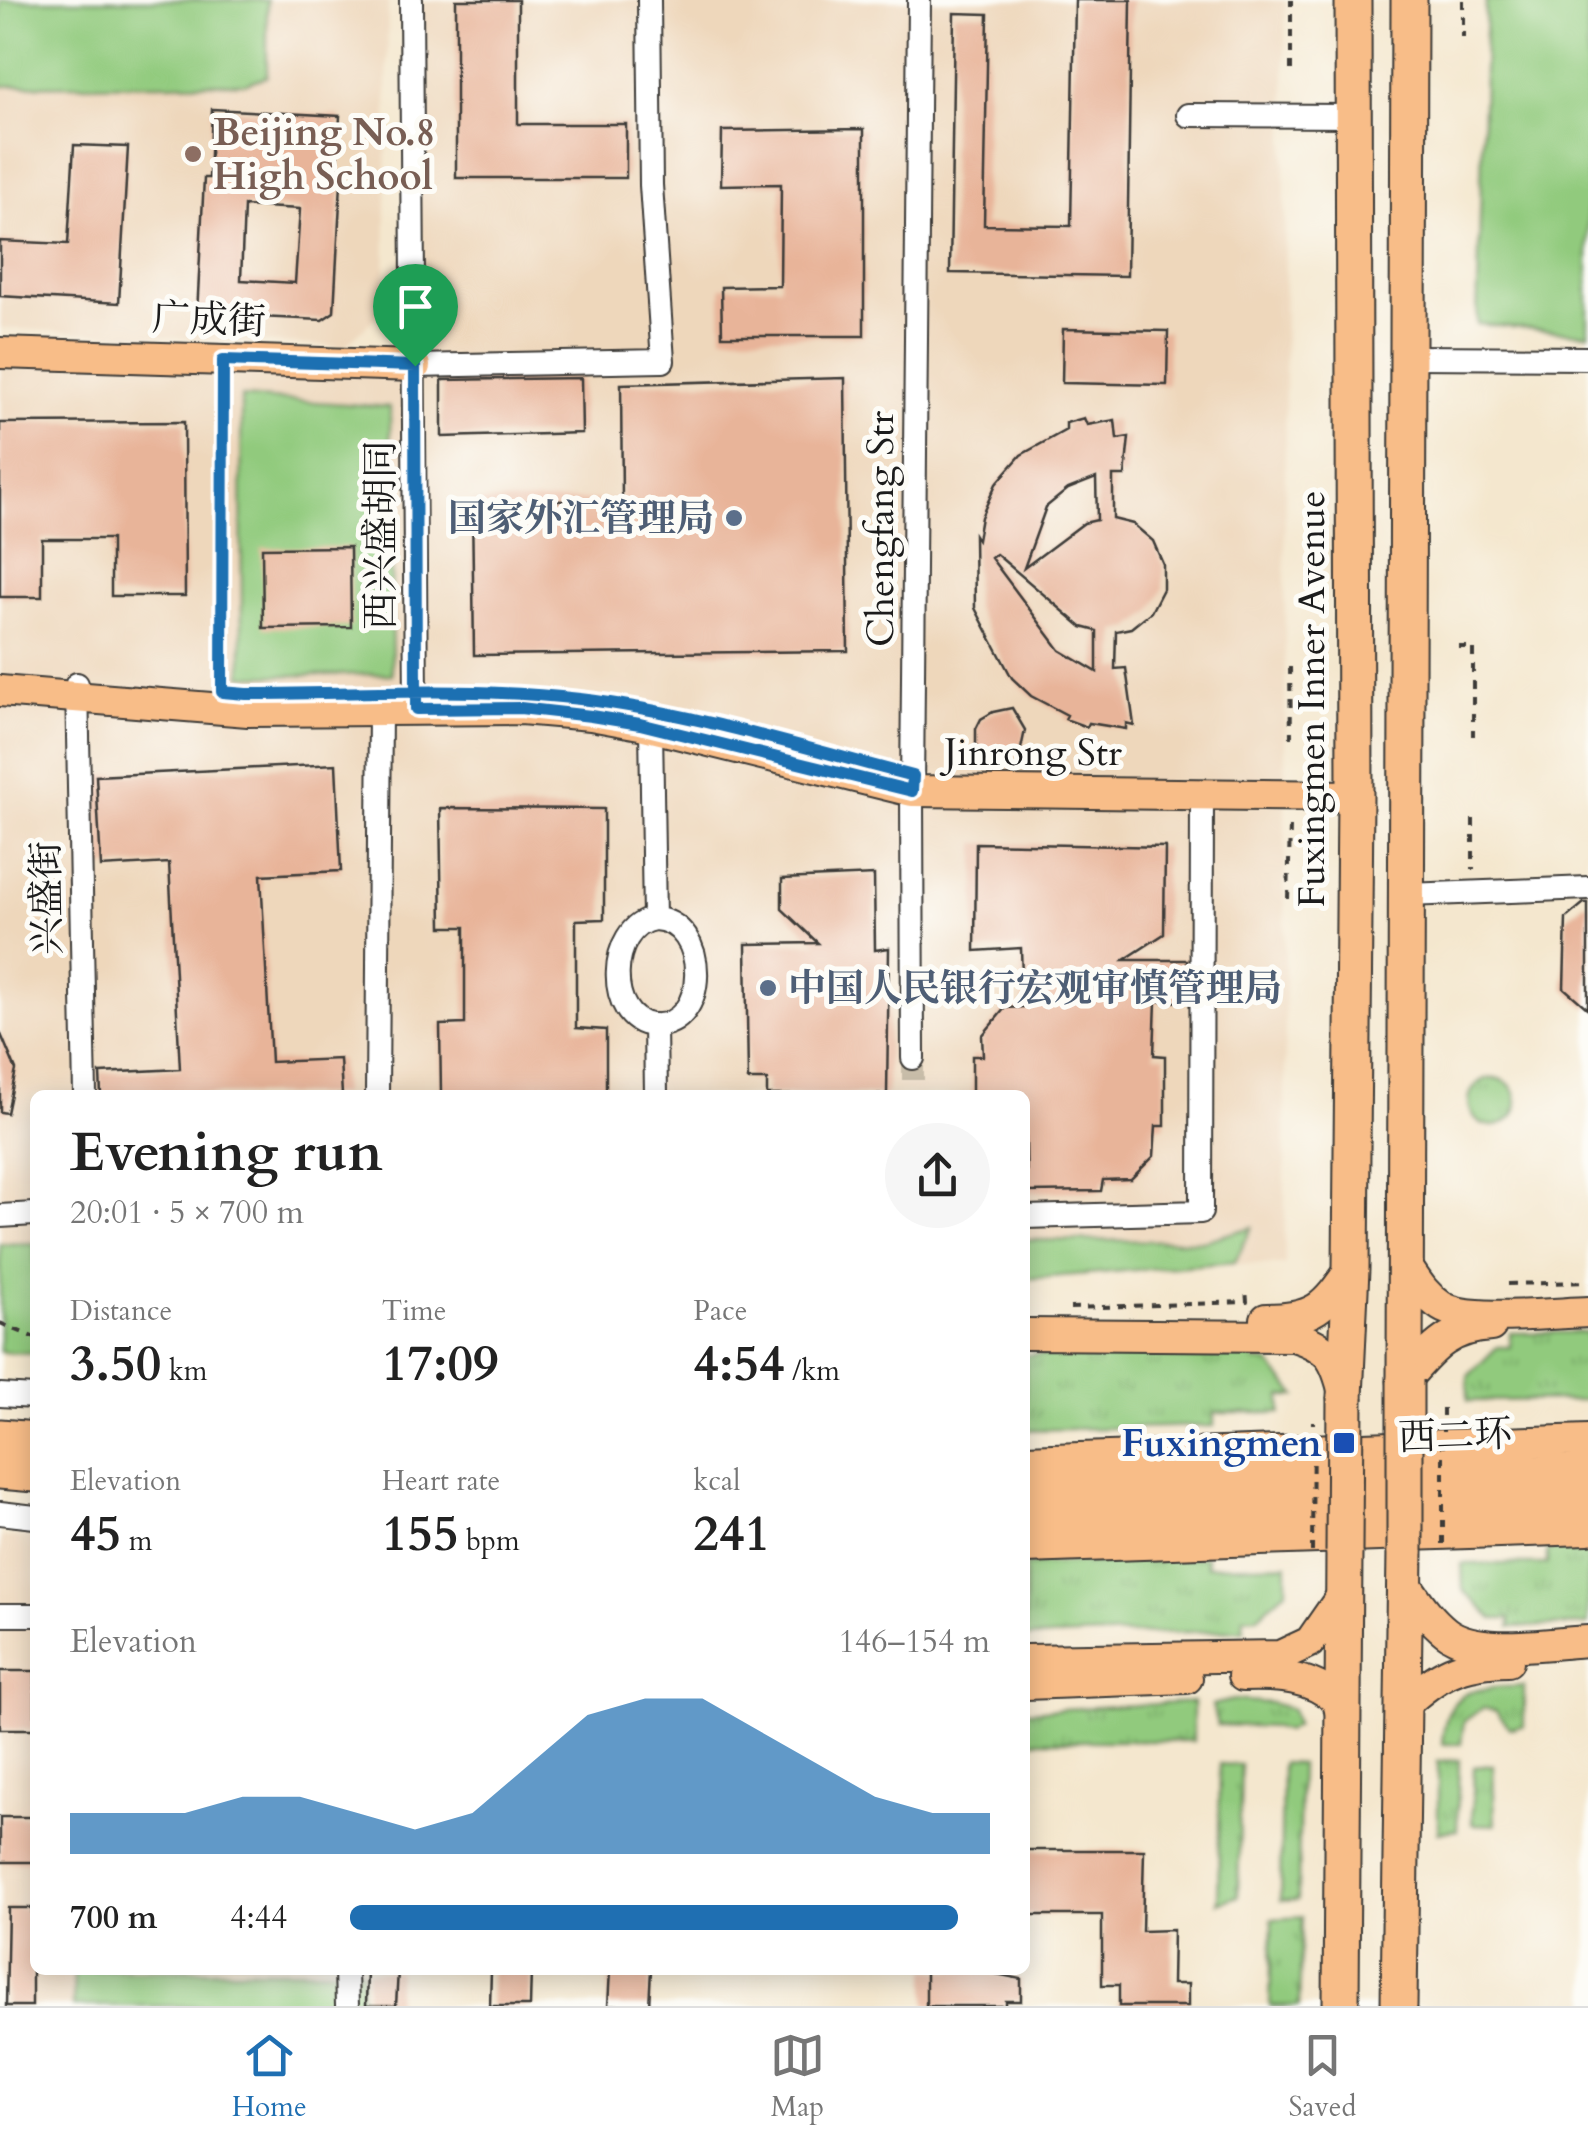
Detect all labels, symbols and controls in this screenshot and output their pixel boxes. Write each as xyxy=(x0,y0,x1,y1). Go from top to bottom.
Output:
place label: Beijing No.8 High School xyxy=(213,107,435,203)
marker: Beijing No.8 High School xyxy=(182,143,204,165)
pin xyxy=(373,264,458,367)
icon: arrive xyxy=(388,279,443,334)
street label: 广成街 xyxy=(151,292,267,348)
street label: Chengfang Str xyxy=(855,411,907,647)
street label: 西兴盛胡同 xyxy=(355,440,407,630)
street label: Fuxingmen Inner Avenue xyxy=(1286,491,1338,907)
place label: 国家外汇管理局 xyxy=(448,493,714,545)
marker: 国家外汇管理局 xyxy=(723,507,745,529)
street label: Jinrong Str xyxy=(939,727,1122,779)
street label: 兴盛街 xyxy=(20,841,74,955)
place label: 中国人民银行宏观审慎管理局 xyxy=(788,963,1282,1015)
marker: 中国人民银行宏观审慎管理局 xyxy=(757,977,779,999)
text: Evening run xyxy=(70,1116,383,1190)
button: share xyxy=(885,1123,990,1228)
text: 20:01 · 5 × 700 m xyxy=(70,1191,304,1235)
text: Distance xyxy=(70,1292,172,1330)
text: Time xyxy=(382,1292,446,1330)
text: Pace xyxy=(693,1292,747,1330)
text: 3.50 xyxy=(70,1330,161,1398)
text: 17:09 xyxy=(382,1330,499,1398)
text: 4:54 xyxy=(693,1330,785,1398)
text: km xyxy=(161,1352,208,1390)
text: /km xyxy=(785,1352,840,1390)
street label: 西二环 xyxy=(1397,1408,1513,1464)
place label: Fuxingmen xyxy=(1121,1418,1323,1470)
marker: Fuxingmen xyxy=(1331,1430,1357,1456)
text: Elevation xyxy=(70,1462,181,1500)
text: Heart rate xyxy=(382,1462,500,1500)
text: kcal xyxy=(693,1462,740,1500)
text: 45 xyxy=(70,1500,121,1568)
text: 155 xyxy=(382,1500,459,1568)
text: 241 xyxy=(693,1500,770,1568)
text: m xyxy=(121,1522,152,1560)
text: bpm xyxy=(459,1522,520,1560)
text: Elevation xyxy=(70,1620,197,1664)
text: 146–154 m xyxy=(838,1620,990,1664)
text: 700 m xyxy=(70,1896,157,1940)
text: 4:44 xyxy=(230,1896,287,1940)
tab: Home xyxy=(232,2028,307,2126)
tab: Map xyxy=(770,2028,825,2126)
tab: Saved xyxy=(1288,2028,1356,2126)

